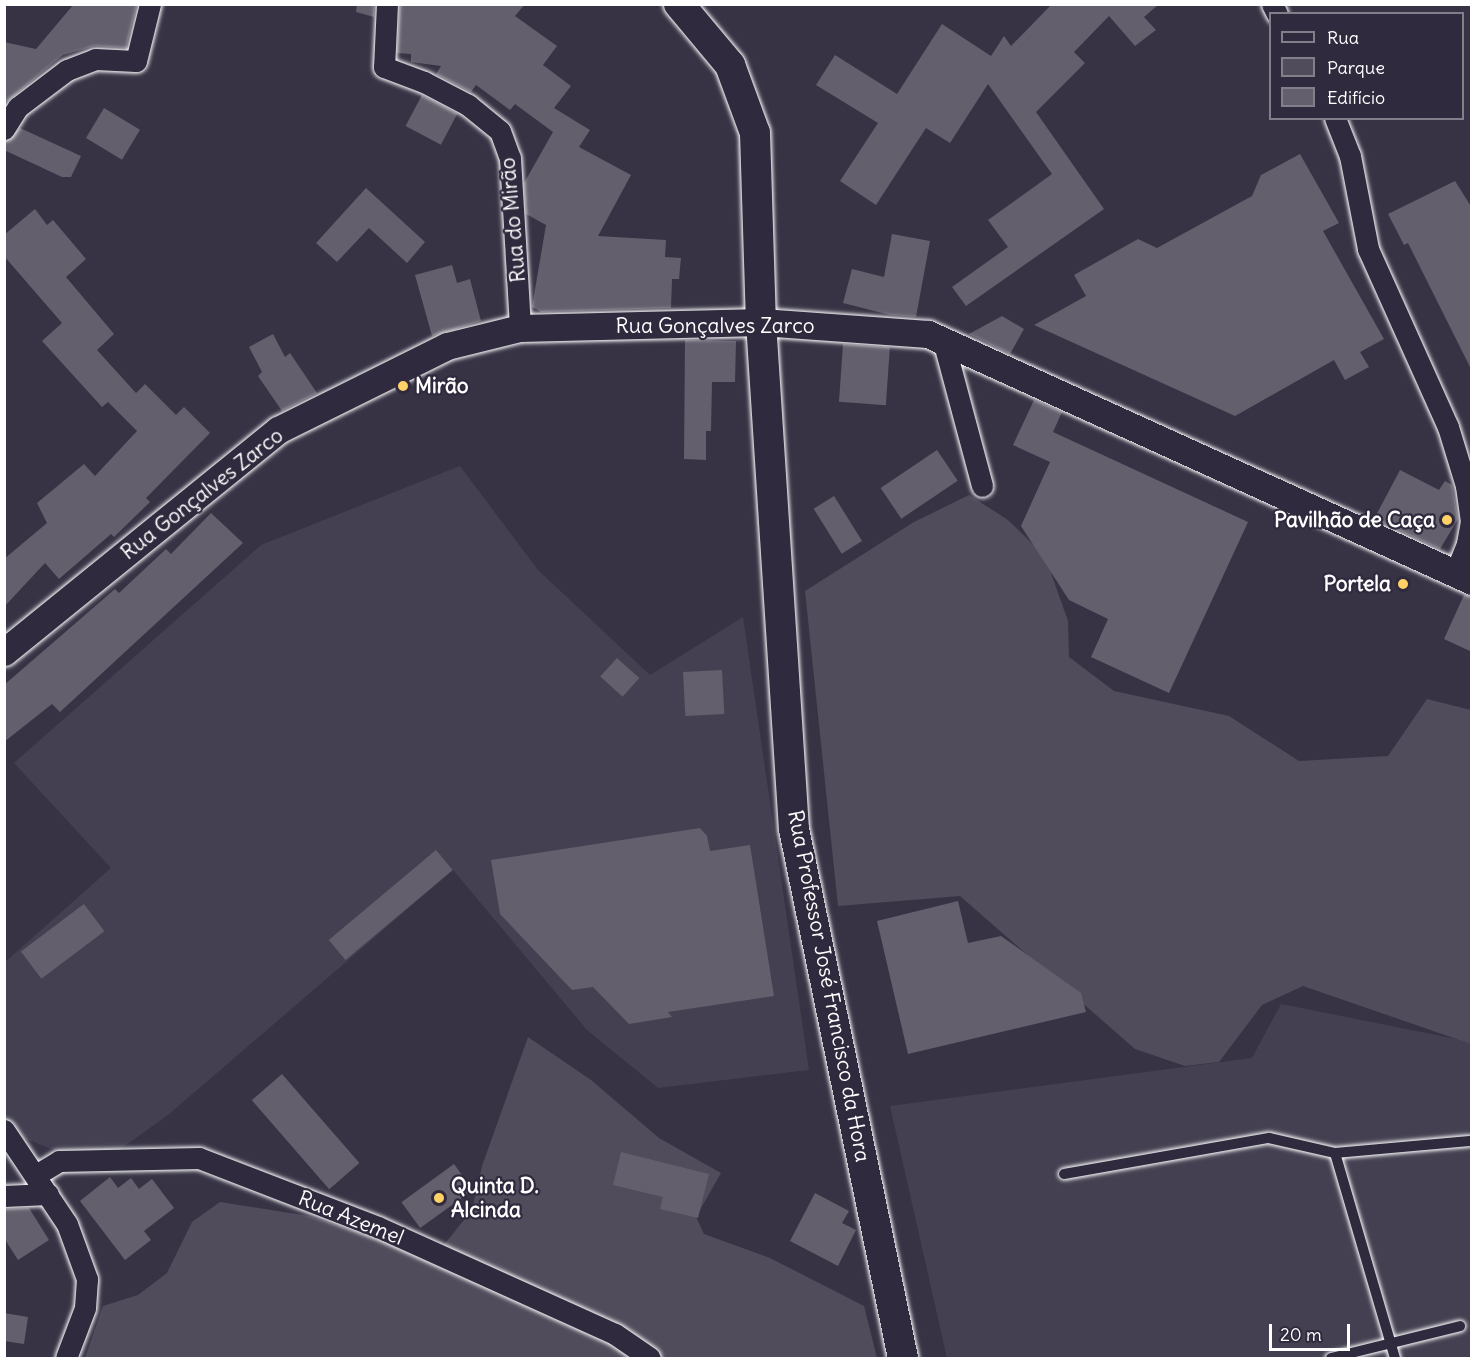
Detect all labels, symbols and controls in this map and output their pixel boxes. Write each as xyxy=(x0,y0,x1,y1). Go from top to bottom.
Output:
legend xyxy=(1269,12,1464,120)
text: Rua xyxy=(1327,26,1359,49)
text: Parque xyxy=(1327,56,1385,79)
text: Edifício xyxy=(1327,86,1385,109)
street label: Rua do Mirão xyxy=(495,157,531,283)
street label: Rua Gonçalves Zarco xyxy=(615,313,815,339)
place label: Mirão xyxy=(415,373,469,399)
marker: Mirão xyxy=(396,379,410,393)
street label: Rua Gonçalves Zarco xyxy=(116,423,288,565)
place label: Pavilhão de Caça xyxy=(1274,507,1435,533)
marker: Pavilhão de Caça xyxy=(1440,513,1454,527)
place label: Portela xyxy=(1324,571,1391,597)
marker: Portela xyxy=(1396,577,1410,591)
street label: Rua Professor José Francisco da Hora xyxy=(782,808,876,1164)
place label: Quinta D. Alcinda xyxy=(451,1173,539,1223)
street label: Rua Azemel xyxy=(295,1185,407,1251)
marker: Quinta D. Alcinda xyxy=(432,1191,446,1205)
scale bar xyxy=(1272,1312,1353,1350)
text: 20 m xyxy=(1280,1323,1322,1346)

